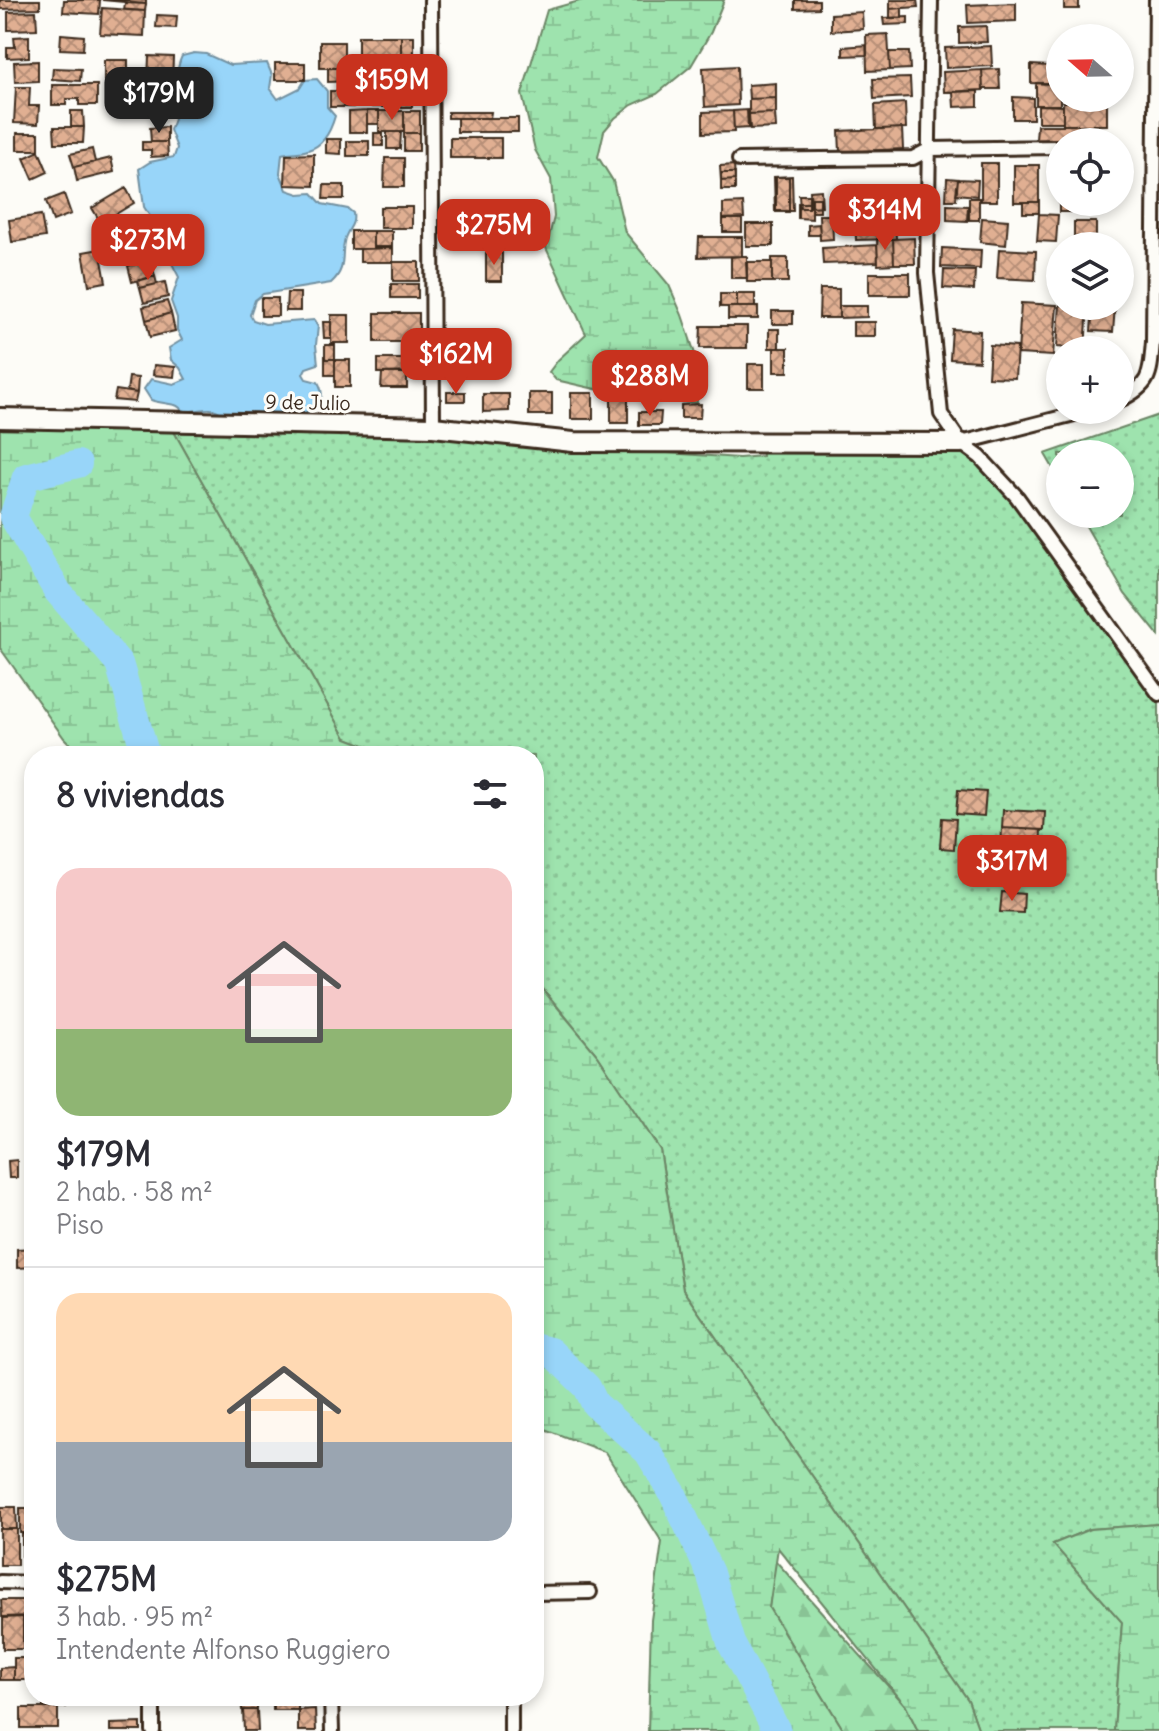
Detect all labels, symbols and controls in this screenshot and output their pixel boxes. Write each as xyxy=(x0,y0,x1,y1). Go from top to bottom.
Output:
north arrow xyxy=(1046,24,1134,112)
map controls xyxy=(1046,24,1134,528)
pin: $159M xyxy=(336,54,448,122)
text: $159M xyxy=(354,63,430,96)
pin: $179M xyxy=(103,67,215,135)
text: $179M xyxy=(122,76,196,109)
button: locate xyxy=(1046,128,1134,216)
pin: $314M xyxy=(829,184,941,252)
text: $314M xyxy=(847,193,923,226)
pin: $275M xyxy=(438,199,550,267)
text: $275M xyxy=(455,208,533,241)
pin: $273M xyxy=(92,214,204,282)
text: $273M xyxy=(109,223,187,256)
button: layers xyxy=(1046,232,1134,320)
pin: $162M xyxy=(400,328,512,396)
button: + xyxy=(1046,336,1134,424)
text: $162M xyxy=(419,337,493,370)
pin: $288M xyxy=(594,350,706,418)
text: $288M xyxy=(610,359,690,392)
street label: 9 de Julio xyxy=(265,389,351,415)
button: − xyxy=(1046,440,1134,528)
icon: filters xyxy=(468,772,512,816)
text: 8 viviendas xyxy=(56,773,225,816)
pin: $317M xyxy=(956,835,1068,903)
text: $317M xyxy=(975,844,1049,877)
icon: home xyxy=(212,920,356,1064)
text: $179M xyxy=(56,1132,152,1175)
text: 2 hab. · 58 m² xyxy=(56,1175,213,1208)
text: Piso xyxy=(56,1208,104,1241)
icon: home xyxy=(212,1345,356,1489)
text: $275M xyxy=(56,1557,157,1600)
text: 3 hab. · 95 m² xyxy=(56,1600,213,1633)
text: Intendente Alfonso Ruggiero xyxy=(56,1633,391,1666)

